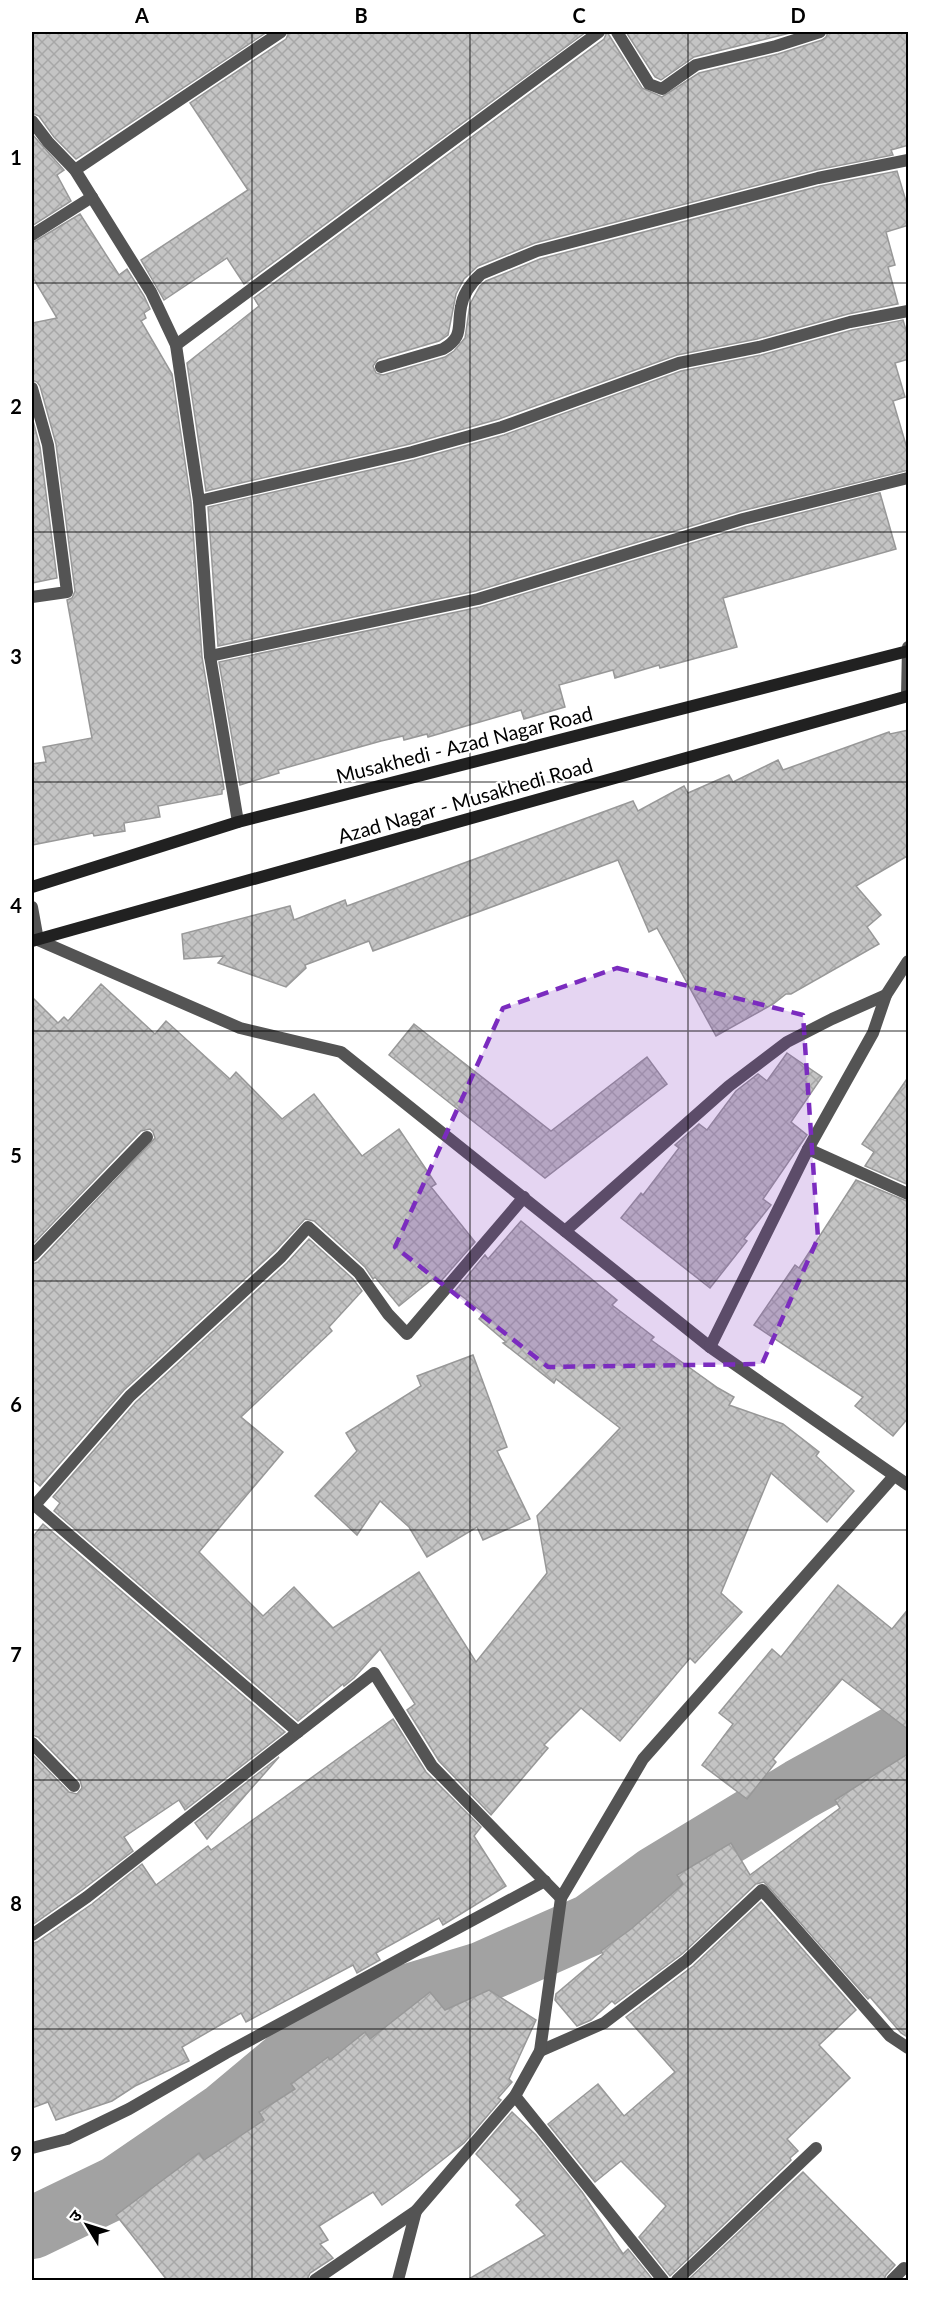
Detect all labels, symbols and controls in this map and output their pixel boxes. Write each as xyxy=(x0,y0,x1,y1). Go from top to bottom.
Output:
text: A xyxy=(134,3,149,27)
text: B xyxy=(354,3,368,27)
text: C xyxy=(572,3,586,27)
text: D xyxy=(790,3,806,27)
text: 1 xyxy=(10,145,22,169)
text: 2 xyxy=(10,394,22,418)
text: 3 xyxy=(10,644,22,668)
street label: Musakhedi - Azad Nagar Road xyxy=(333,700,595,788)
street label: Azad Nagar - Musakhedi Road xyxy=(335,752,595,848)
text: 4 xyxy=(10,893,22,917)
text: 5 xyxy=(10,1143,22,1167)
text: 6 xyxy=(10,1392,22,1416)
text: 7 xyxy=(10,1642,22,1666)
text: 8 xyxy=(10,1891,22,1915)
text: 9 xyxy=(10,2141,22,2165)
north arrow xyxy=(57,2195,117,2255)
text: उ xyxy=(64,2205,86,2225)

